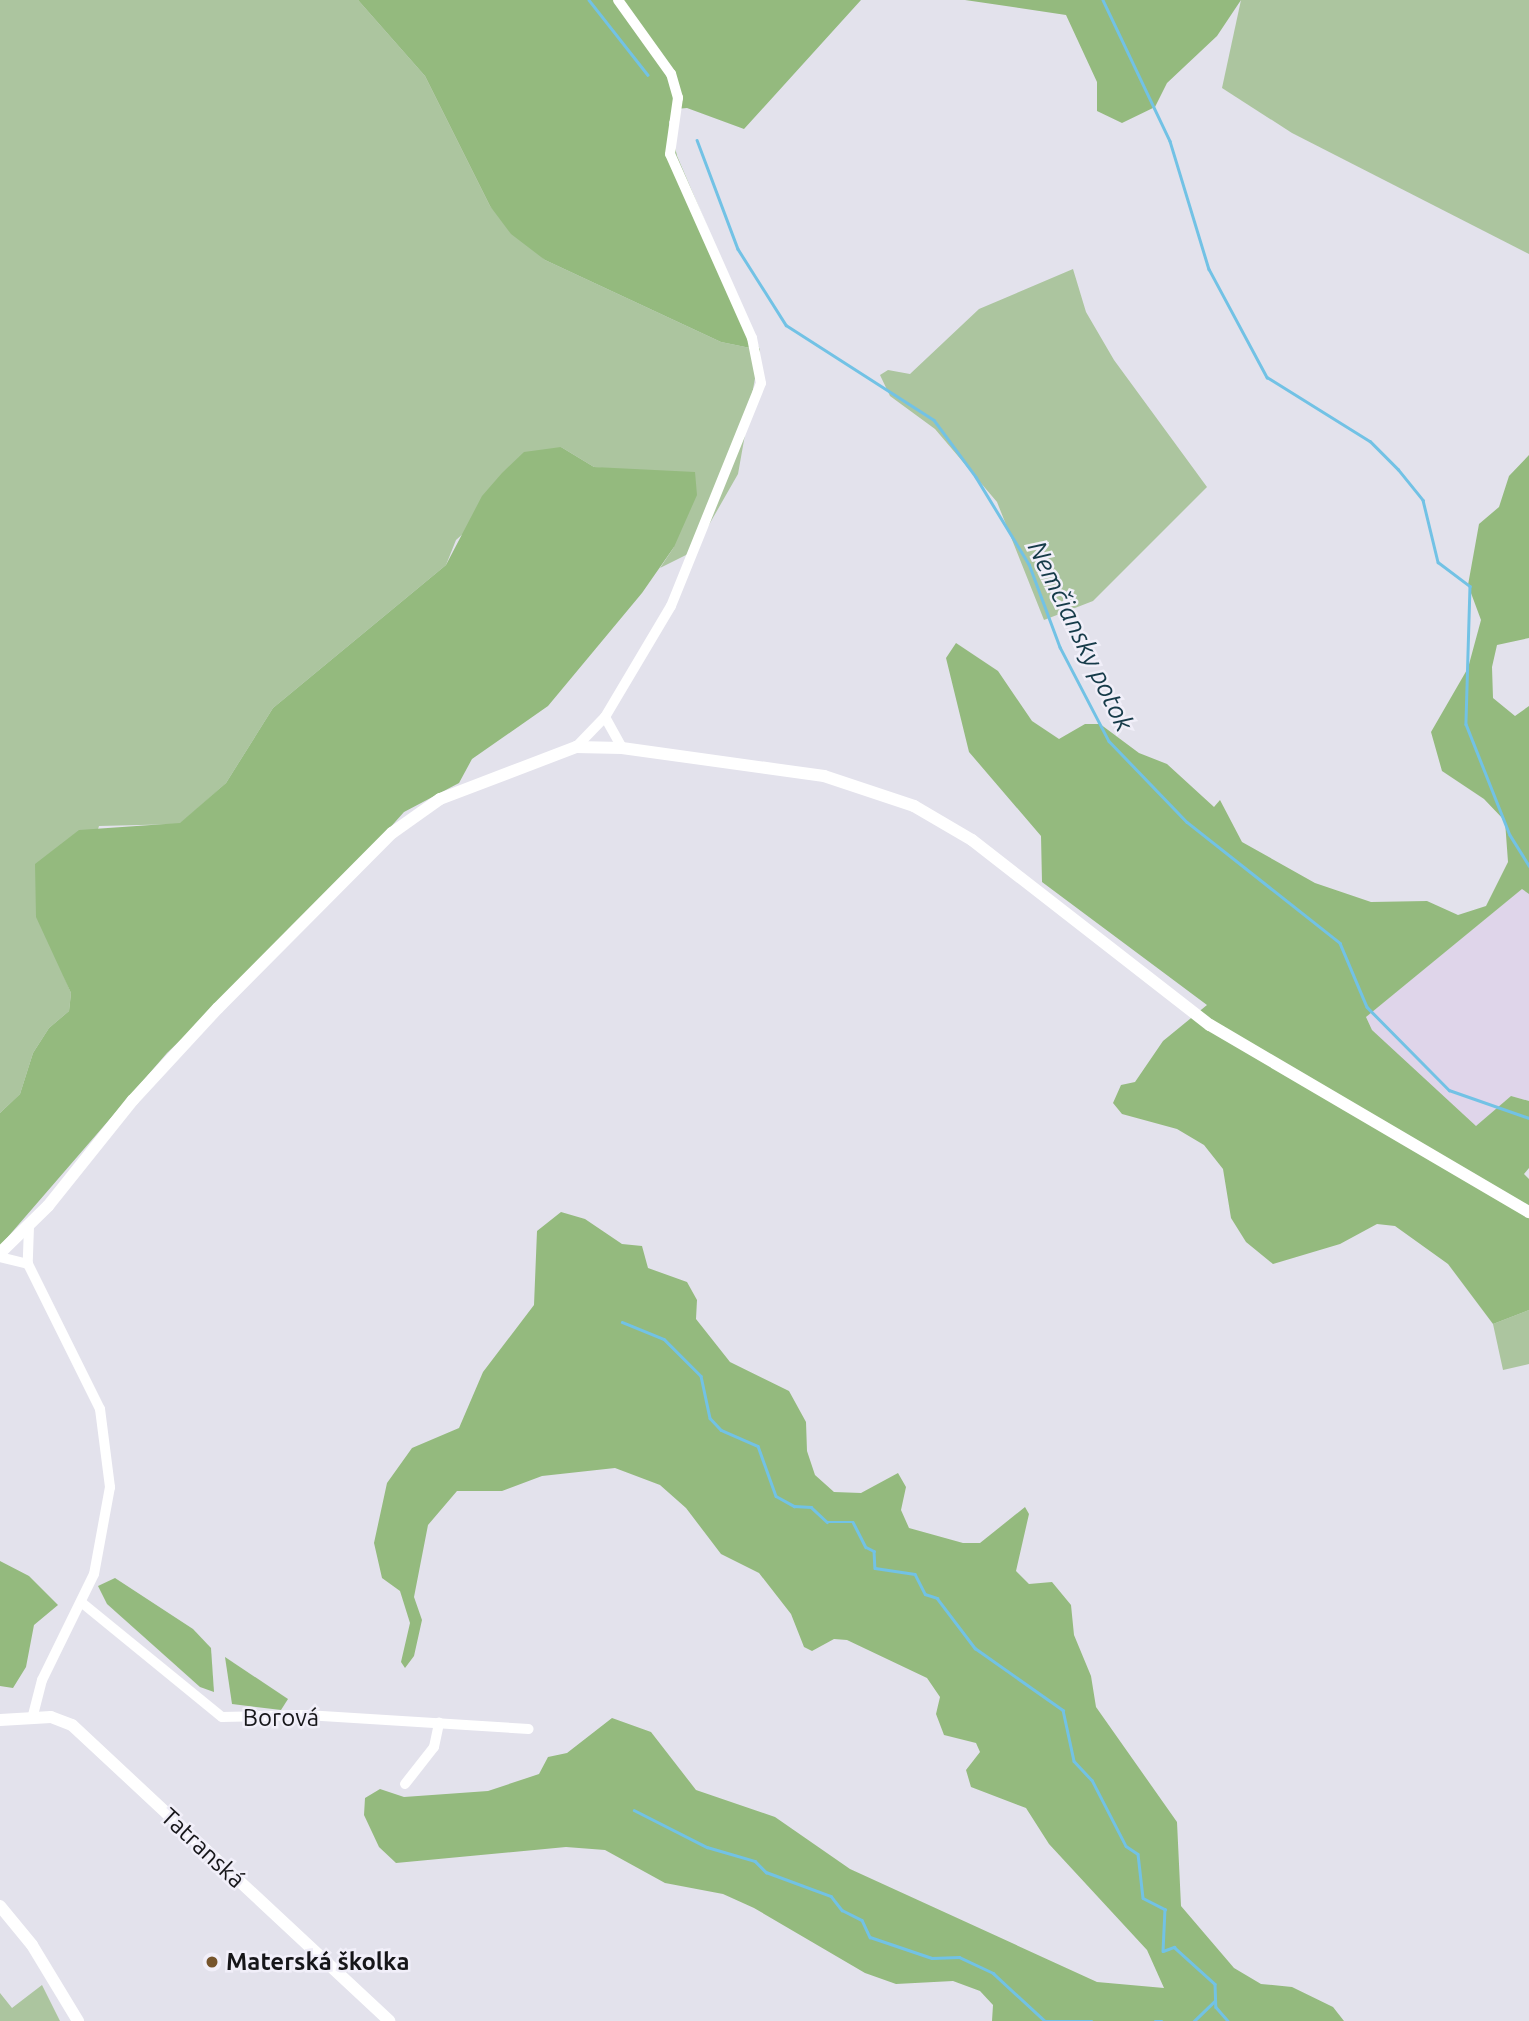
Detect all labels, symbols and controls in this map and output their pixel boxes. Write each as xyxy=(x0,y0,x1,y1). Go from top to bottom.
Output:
water label: Nemčiansky potok xyxy=(1021,536,1141,736)
street label: Borová xyxy=(243,1704,319,1732)
street label: Tatranská xyxy=(155,1802,251,1894)
place label: Materská školka xyxy=(226,1948,409,1976)
marker: Materská školka xyxy=(204,1954,220,1970)

